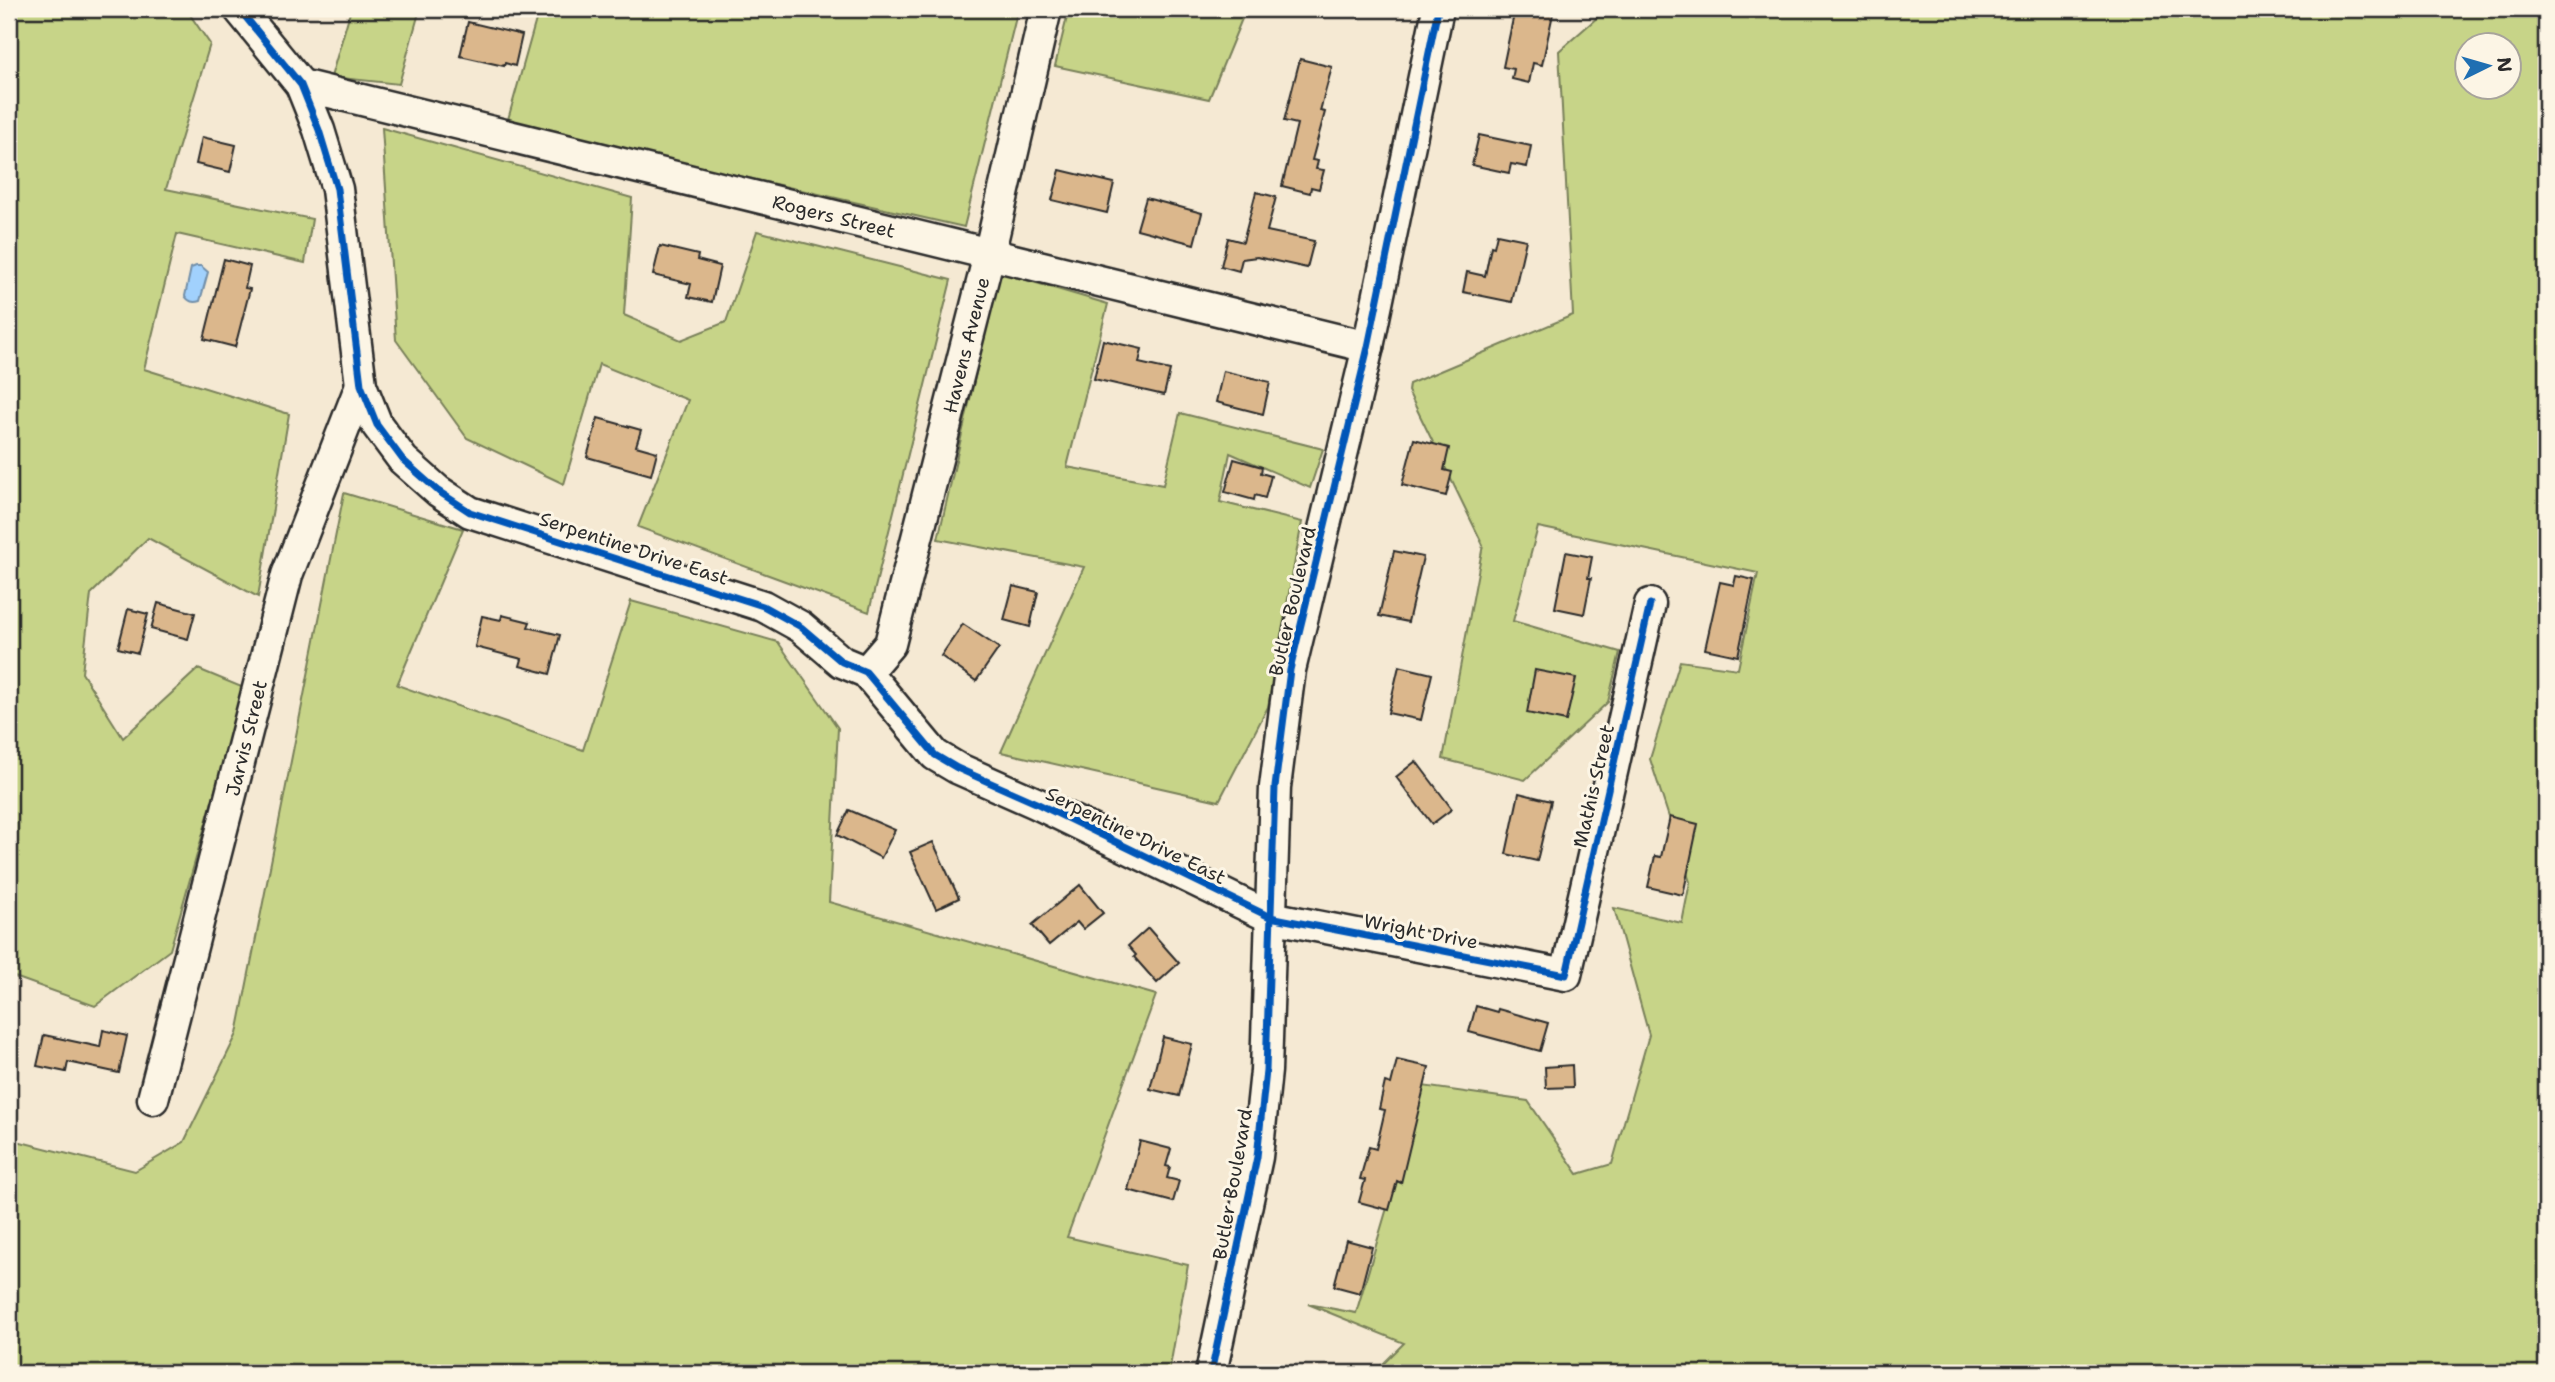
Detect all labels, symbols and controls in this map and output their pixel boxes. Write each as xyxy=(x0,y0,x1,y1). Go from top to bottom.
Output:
north arrow xyxy=(2454,32,2524,102)
text: N xyxy=(2491,56,2518,73)
street label: Rogers Street xyxy=(770,189,898,244)
street label: Havens Avenue xyxy=(937,274,996,416)
street label: Serpentine Drive East xyxy=(536,506,732,591)
street label: Butler Boulevard xyxy=(1263,524,1322,678)
street label: Jarvis Street xyxy=(220,678,273,799)
street label: Mathis Street xyxy=(1567,722,1620,850)
street label: Serpentine Drive East xyxy=(1042,781,1230,890)
street label: Wright Drive xyxy=(1362,908,1480,955)
street label: Butler Boulevard xyxy=(1207,1107,1258,1261)

